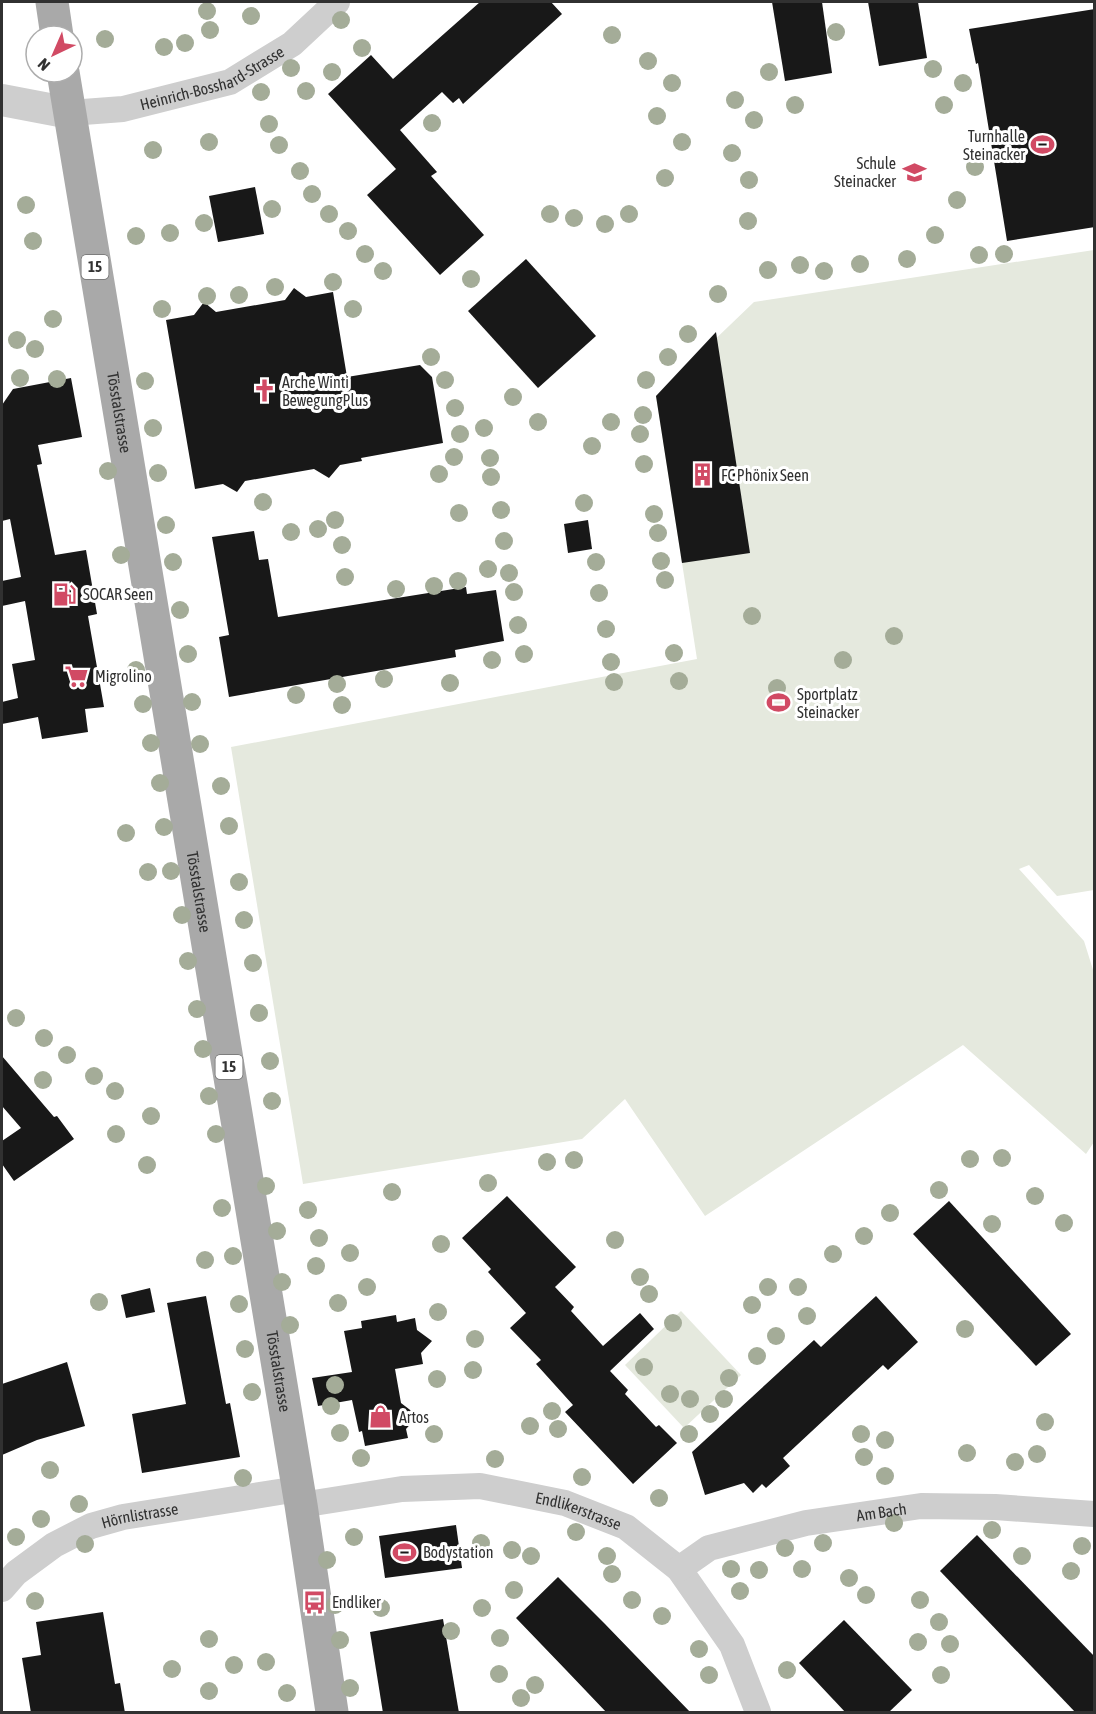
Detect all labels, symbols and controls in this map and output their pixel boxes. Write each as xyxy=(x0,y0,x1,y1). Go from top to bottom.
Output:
north arrow xyxy=(24,24,84,84)
street label: Heinrich-Bosshard-Strasse xyxy=(138,42,287,113)
text: N xyxy=(34,55,53,75)
place label: Turnhalle Steinacker xyxy=(963,127,1025,163)
sports icon: Turnhalle Steinacker xyxy=(1030,132,1056,158)
place label: Schule Steinacker xyxy=(834,154,896,190)
school or university icon: Schule Steinacker xyxy=(901,159,927,185)
road number: 15 xyxy=(82,255,109,279)
street label: Tösstalstrasse xyxy=(104,370,135,454)
place label: Arche Winti BewegungPlus xyxy=(282,373,368,410)
church icon: Arche Winti BewegungPlus xyxy=(251,378,277,404)
building icon: FC Phönix Seen xyxy=(690,462,716,488)
place label: FC Phönix Seen xyxy=(721,466,809,484)
fuel station icon: SOCAR Seen xyxy=(52,581,78,607)
place label: SOCAR Seen xyxy=(83,585,153,603)
supermarket icon: Migrolino xyxy=(64,663,90,689)
place label: Migrolino xyxy=(95,667,152,686)
place label: Sportplatz Steinacker xyxy=(797,685,859,721)
sports icon: Sportplatz Steinacker xyxy=(766,690,792,716)
street label: Tösstalstrasse xyxy=(184,850,215,934)
road number: 15 xyxy=(216,1055,242,1079)
street label: Tösstalstrasse xyxy=(263,1329,294,1413)
shop icon: Artos xyxy=(368,1404,394,1430)
place label: Artos xyxy=(399,1408,429,1426)
street label: Endlikerstrasse xyxy=(534,1488,624,1533)
street label: Hörnlistrasse xyxy=(99,1499,179,1532)
street label: Am Bach xyxy=(855,1499,908,1524)
sports icon: Bodystation xyxy=(392,1539,418,1565)
place label: Bodystation xyxy=(423,1543,494,1562)
bus stop icon: Endliker xyxy=(301,1589,327,1615)
place label: Endliker xyxy=(332,1593,381,1611)

